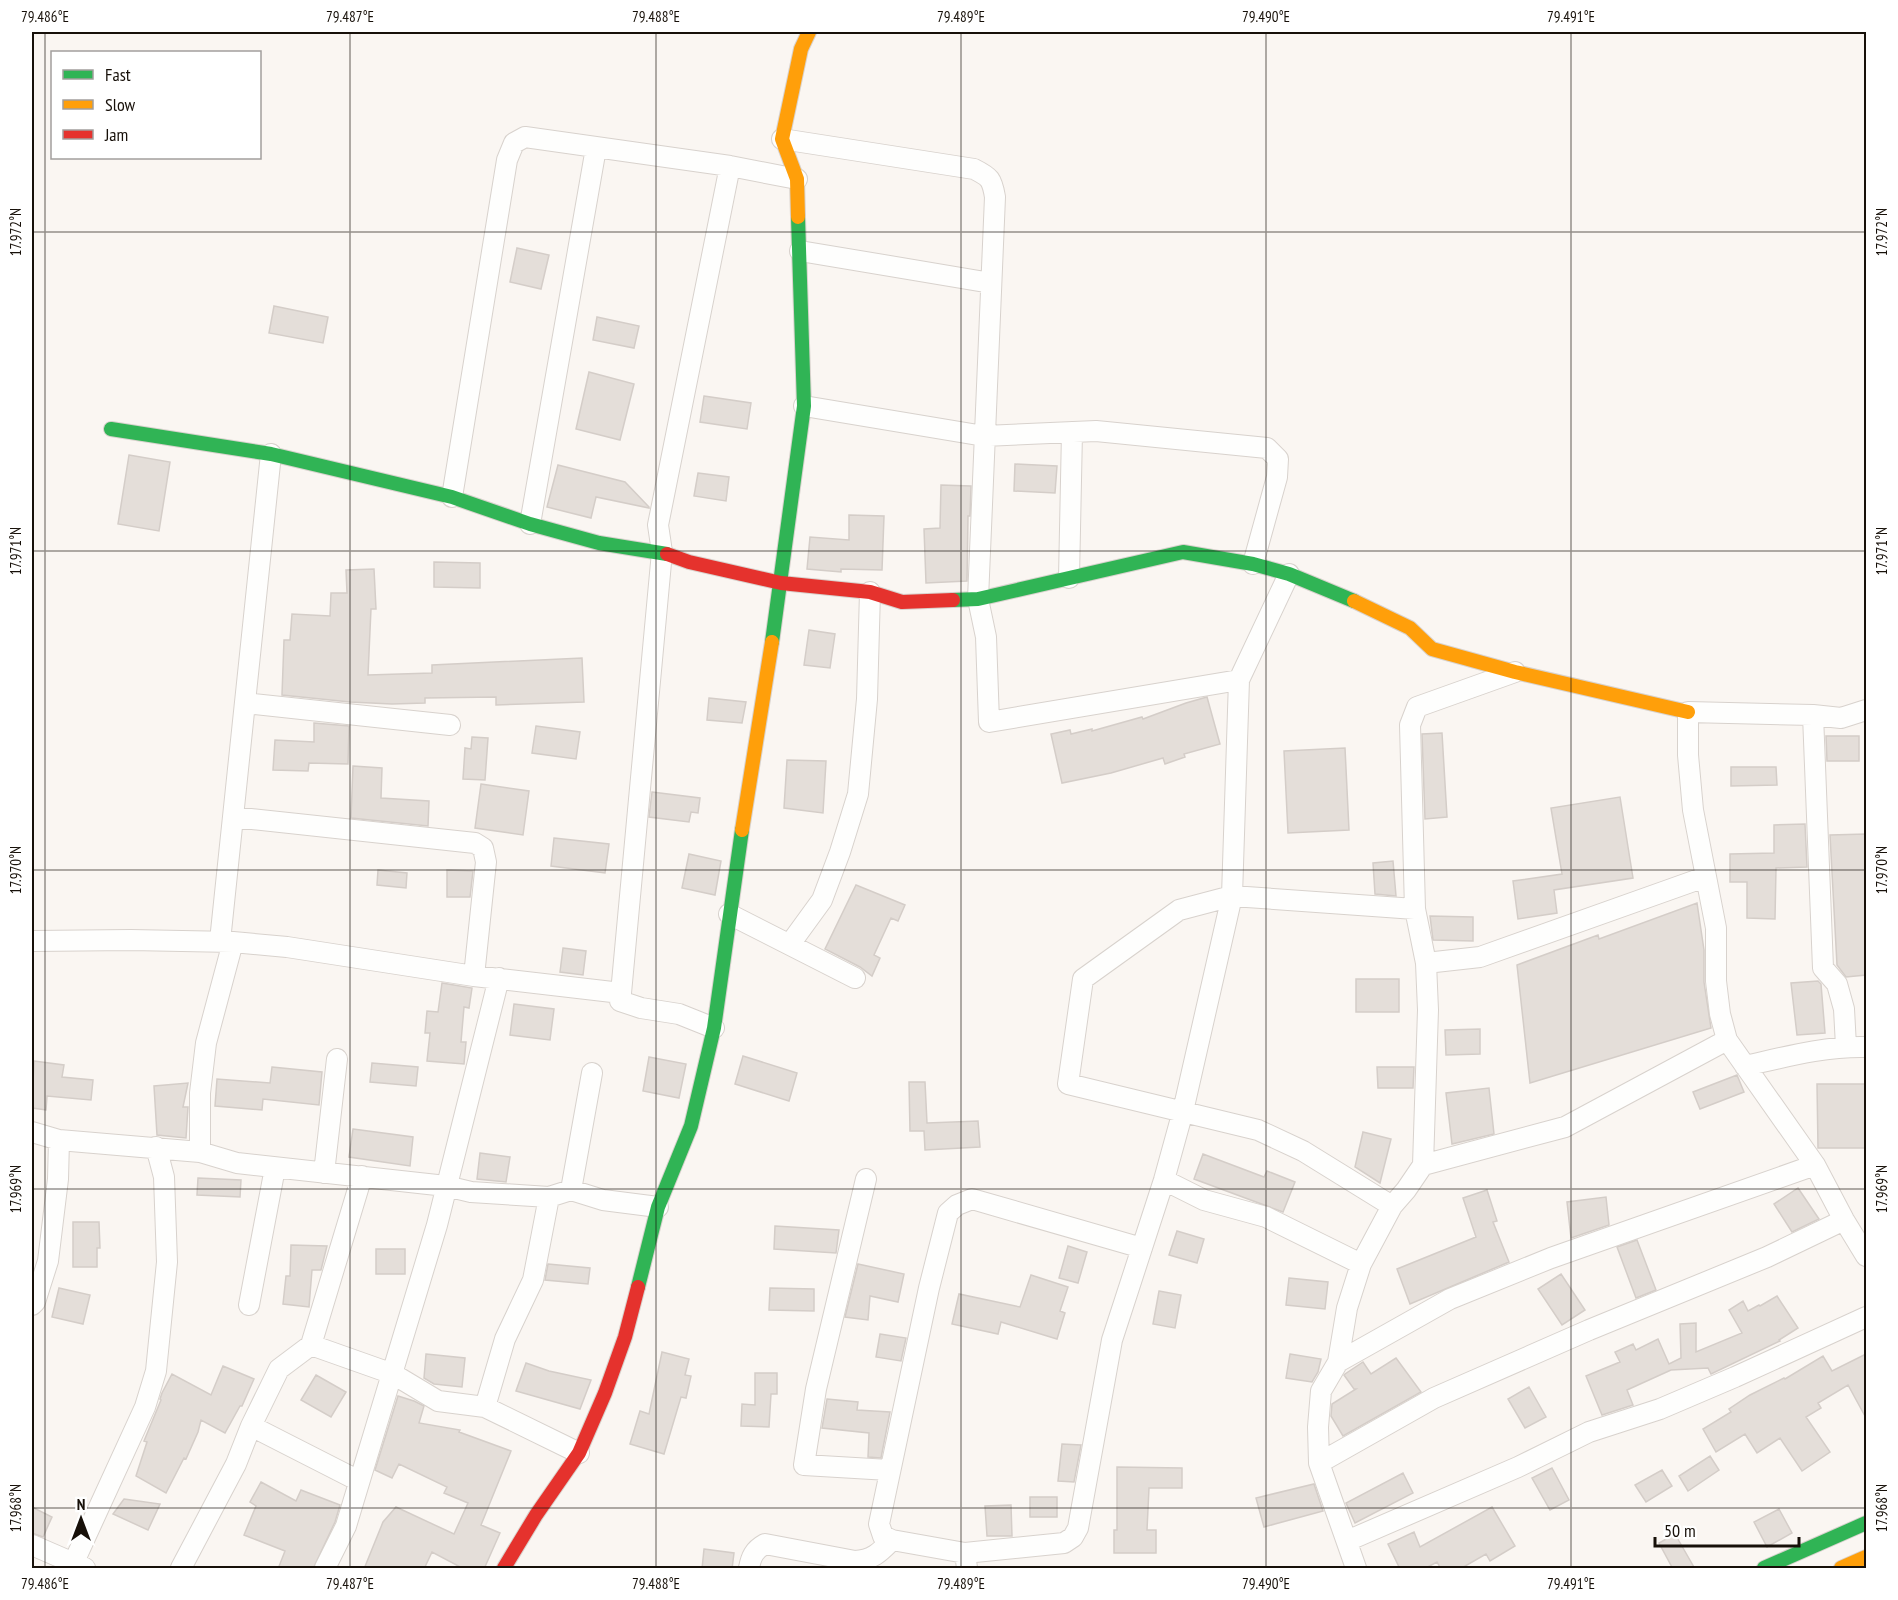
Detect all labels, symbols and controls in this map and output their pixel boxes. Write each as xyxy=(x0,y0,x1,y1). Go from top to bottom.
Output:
text: 79.486°E xyxy=(21,7,69,26)
text: 79.487°E xyxy=(326,7,374,26)
text: 79.488°E xyxy=(632,7,680,26)
text: 79.489°E xyxy=(937,7,985,26)
text: 79.490°E xyxy=(1242,7,1290,26)
text: 79.491°E xyxy=(1547,7,1595,26)
legend xyxy=(51,51,261,159)
text: Fast xyxy=(105,63,131,86)
text: Slow xyxy=(105,93,136,116)
text: Jam xyxy=(104,123,128,146)
text: 17.972°N xyxy=(6,208,25,256)
text: 17.972°N xyxy=(1872,208,1891,256)
text: 17.971°N xyxy=(6,527,25,575)
text: 17.971°N xyxy=(1872,527,1891,575)
text: 17.970°N xyxy=(6,846,25,894)
text: 17.970°N xyxy=(1872,846,1891,894)
text: 17.969°N xyxy=(6,1165,25,1213)
text: 17.969°N xyxy=(1872,1165,1891,1213)
text: 17.968°N xyxy=(6,1484,25,1532)
text: 17.968°N xyxy=(1872,1484,1891,1532)
north arrow xyxy=(51,1489,111,1549)
text: N xyxy=(77,1494,85,1514)
scale bar xyxy=(1655,1510,1799,1548)
text: 50 m xyxy=(1664,1519,1696,1542)
text: 79.486°E xyxy=(21,1574,69,1593)
text: 79.487°E xyxy=(326,1574,374,1593)
text: 79.488°E xyxy=(632,1574,680,1593)
text: 79.489°E xyxy=(937,1574,985,1593)
text: 79.490°E xyxy=(1242,1574,1290,1593)
text: 79.491°E xyxy=(1547,1574,1595,1593)

